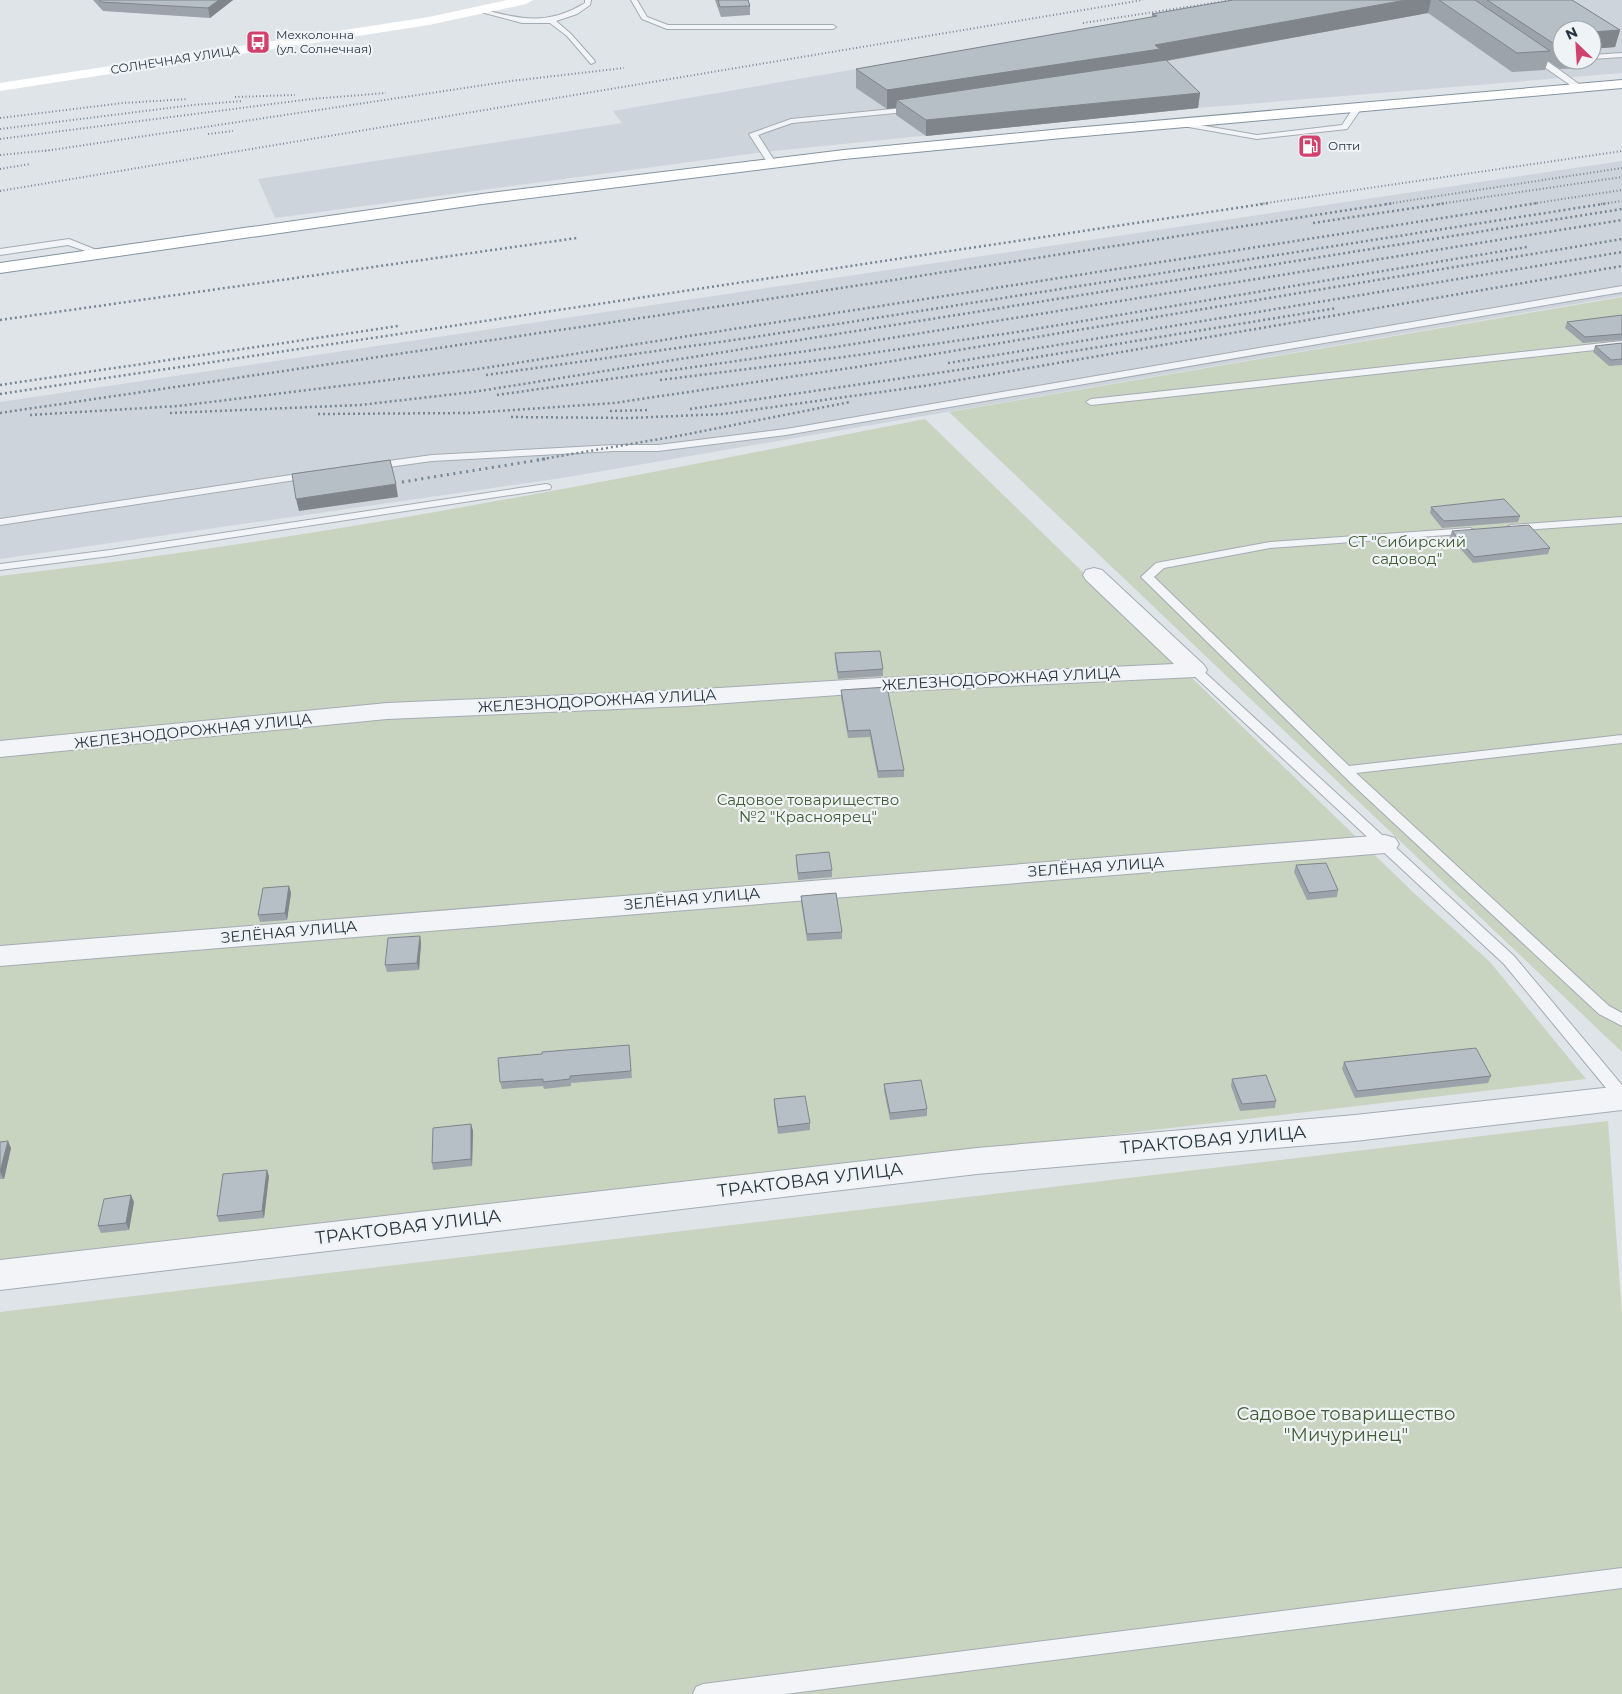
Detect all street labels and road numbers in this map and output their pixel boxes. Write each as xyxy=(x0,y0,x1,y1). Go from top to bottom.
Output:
street label: СОЛНЕЧНАЯ УЛИЦА xyxy=(109,42,241,77)
street label: ЖЕЛЕЗНОДОРОЖНАЯ УЛИЦА xyxy=(881,663,1121,694)
street label: ЖЕЛЕЗНОДОРОЖНАЯ УЛИЦА xyxy=(477,685,717,716)
street label: ЖЕЛЕЗНОДОРОЖНАЯ УЛИЦА xyxy=(73,709,313,752)
street label: ЗЕЛЁНАЯ УЛИЦА xyxy=(1027,852,1165,881)
street label: ЗЕЛЁНАЯ УЛИЦА xyxy=(623,883,761,914)
street label: ЗЕЛЁНАЯ УЛИЦА xyxy=(220,916,358,947)
street label: ТРАКТОВАЯ УЛИЦА xyxy=(1119,1121,1308,1159)
street label: ТРАКТОВАЯ УЛИЦА xyxy=(716,1158,905,1202)
street label: ТРАКТОВАЯ УЛИЦА xyxy=(314,1205,503,1249)

